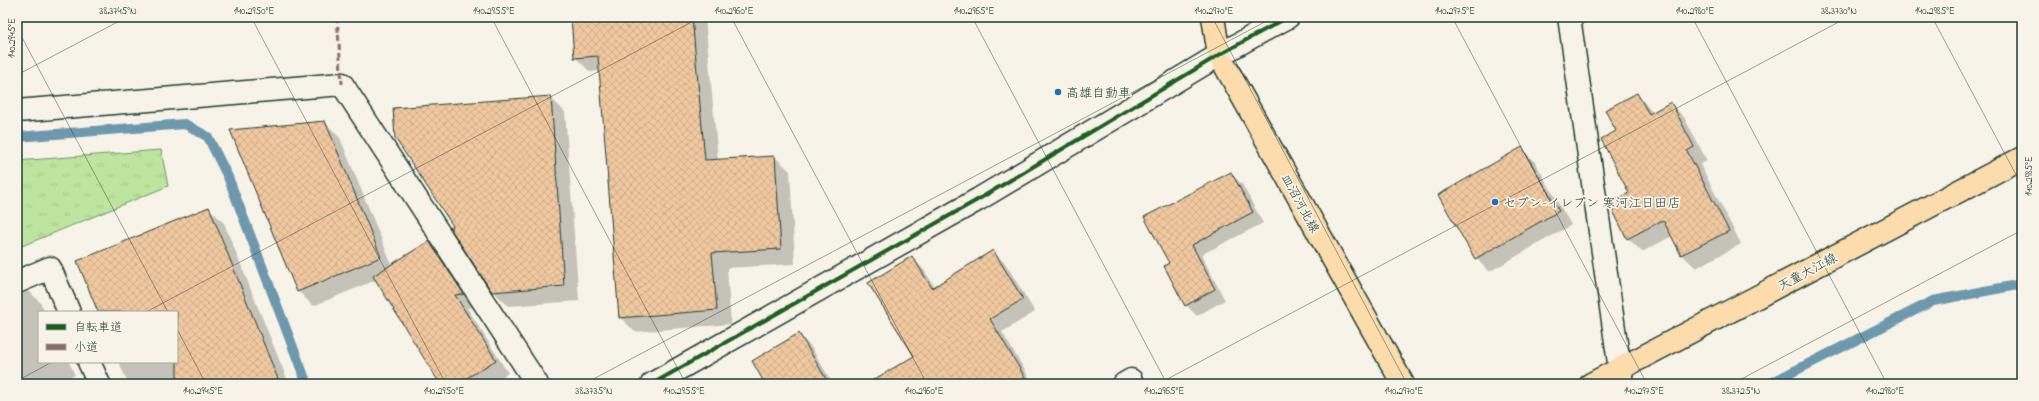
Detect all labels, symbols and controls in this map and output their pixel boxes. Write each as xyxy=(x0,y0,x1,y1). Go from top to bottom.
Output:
text: 38.3745°N xyxy=(99,4,137,19)
text: 140.2950°E xyxy=(234,4,274,19)
text: 140.2955°E xyxy=(473,4,515,19)
text: 140.2960°E xyxy=(714,4,754,19)
text: 140.2965°E xyxy=(954,4,994,19)
text: 140.2970°E xyxy=(1195,4,1233,19)
text: 140.2975°E xyxy=(1435,4,1475,19)
text: 140.2980°E xyxy=(1676,4,1714,19)
text: 38.3730°N xyxy=(1821,4,1857,19)
text: 140.2985°E xyxy=(1915,4,1955,19)
text: 140.2945°E xyxy=(5,18,20,58)
place label: 高雄自動車 xyxy=(1066,84,1131,103)
marker: 高雄自動車 xyxy=(1053,87,1063,97)
text: 140.2985°E xyxy=(2022,156,2037,196)
street label: 皿沼河北線 xyxy=(1276,171,1324,238)
place label: セブン-イレブン 寒河江日田店 xyxy=(1503,194,1680,213)
marker: セブン-イレブン 寒河江日田店 xyxy=(1490,197,1500,207)
street label: 天童大江線 xyxy=(1775,248,1842,296)
legend xyxy=(38,311,178,363)
text: 自転車道 xyxy=(74,319,122,337)
text: 小道 xyxy=(74,339,98,357)
text: 140.2945°E xyxy=(183,384,223,399)
text: 140.2950°E xyxy=(424,384,464,399)
text: 38.3735°N xyxy=(575,384,613,399)
text: 140.2955°E xyxy=(663,384,705,399)
text: 140.2960°E xyxy=(904,384,944,399)
text: 140.2965°E xyxy=(1144,384,1184,399)
text: 140.2970°E xyxy=(1385,384,1423,399)
text: 140.2975°E xyxy=(1624,384,1664,399)
text: 38.3725°N xyxy=(1722,384,1760,399)
text: 140.2980°E xyxy=(1866,384,1904,399)

